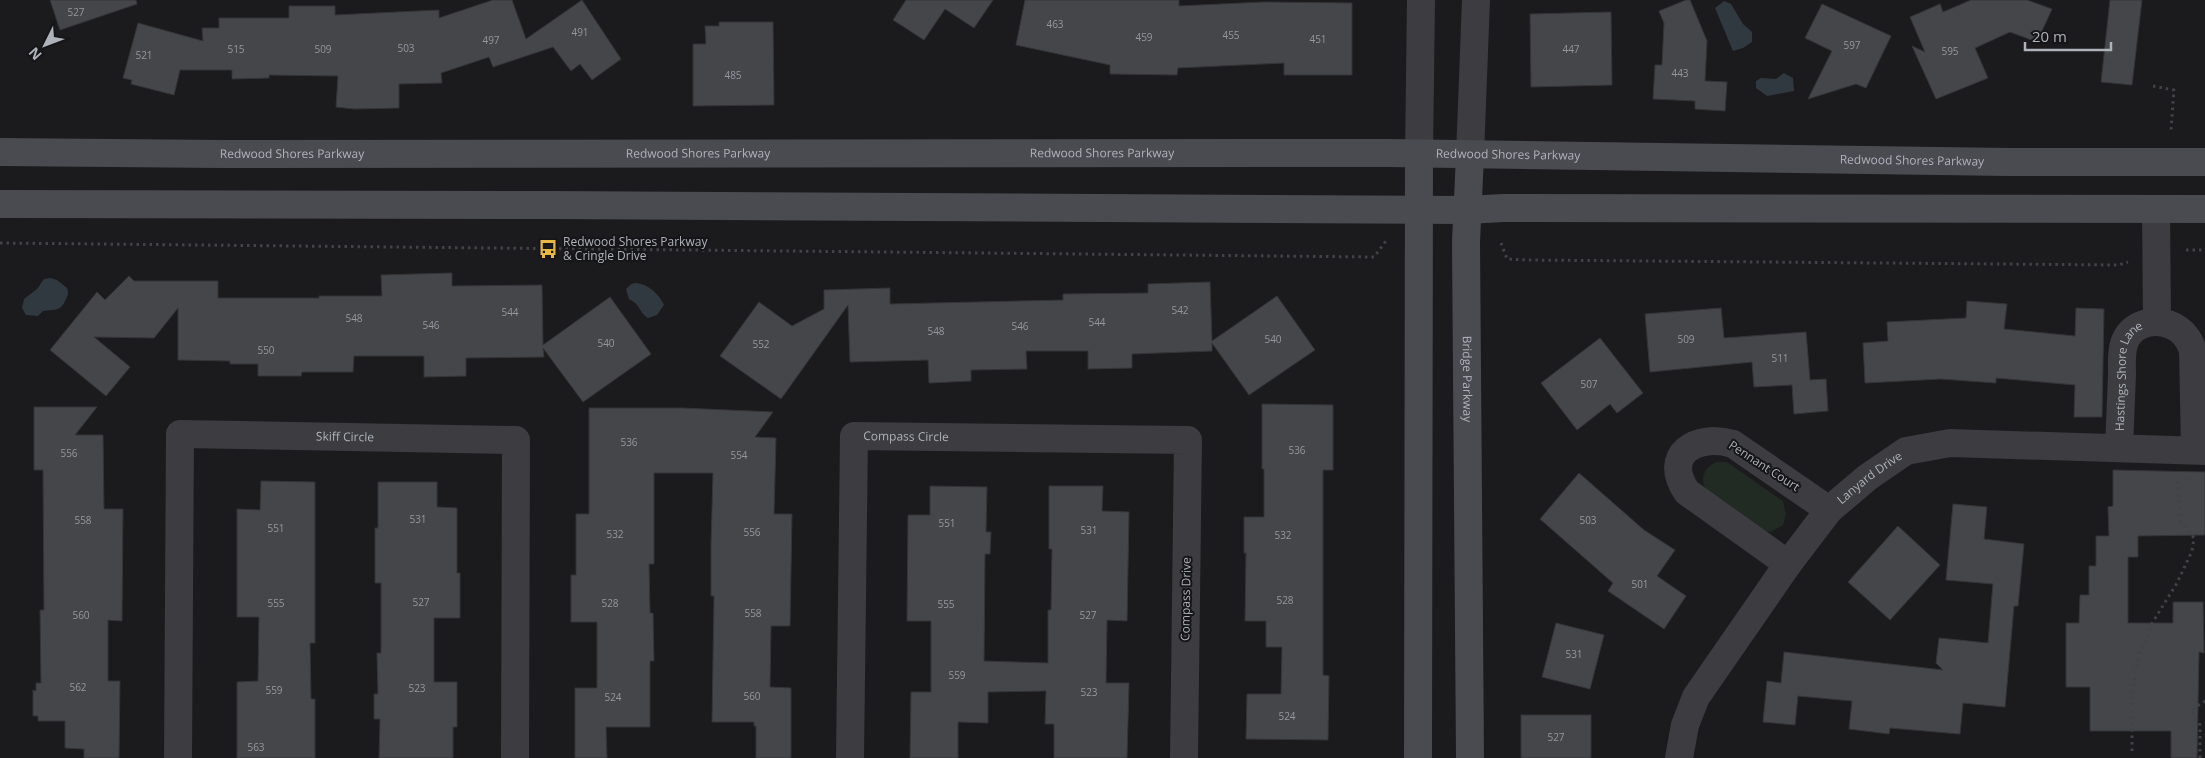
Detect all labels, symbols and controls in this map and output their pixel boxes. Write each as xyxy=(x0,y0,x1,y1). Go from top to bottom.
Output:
house number: 527 xyxy=(67,5,85,19)
house number: 463 xyxy=(1046,17,1064,31)
north arrow xyxy=(20,20,70,70)
scale bar xyxy=(2025,20,2111,52)
house number: 491 xyxy=(571,25,589,39)
text: 20 m xyxy=(2032,26,2067,46)
house number: 455 xyxy=(1222,28,1240,42)
house number: 459 xyxy=(1135,30,1153,44)
house number: 451 xyxy=(1309,32,1327,46)
house number: 497 xyxy=(482,33,500,47)
house number: 597 xyxy=(1843,38,1861,52)
house number: 503 xyxy=(397,41,415,55)
house number: 515 xyxy=(227,42,245,56)
house number: 509 xyxy=(314,42,332,56)
house number: 447 xyxy=(1562,42,1580,56)
text: N xyxy=(24,43,46,65)
house number: 595 xyxy=(1941,44,1959,58)
house number: 521 xyxy=(135,48,153,62)
house number: 443 xyxy=(1671,66,1689,80)
house number: 485 xyxy=(724,68,742,82)
street label: Redwood Shores Parkway xyxy=(1030,144,1175,161)
street label: Redwood Shores Parkway xyxy=(220,145,365,162)
street label: Redwood Shores Parkway xyxy=(626,145,771,162)
street label: Redwood Shores Parkway xyxy=(1436,145,1581,164)
street label: Redwood Shores Parkway xyxy=(1840,151,1985,170)
place label: Redwood Shores Parkway & Cringle Drive xyxy=(563,233,708,264)
bus stop icon: Redwood Shores Parkway & Cringle Drive xyxy=(537,238,559,260)
house number: 542 xyxy=(1171,303,1189,317)
house number: 544 xyxy=(501,305,519,319)
house number: 548 xyxy=(345,311,363,325)
house number: 544 xyxy=(1088,315,1106,329)
street label: Hastings Shore Lane xyxy=(2111,317,2146,431)
house number: 546 xyxy=(422,318,440,332)
house number: 546 xyxy=(1011,319,1029,333)
house number: 548 xyxy=(927,324,945,338)
house number: 540 xyxy=(1264,332,1282,346)
house number: 509 xyxy=(1677,332,1695,346)
house number: 540 xyxy=(597,336,615,350)
street label: Bridge Parkway xyxy=(1459,336,1476,423)
house number: 552 xyxy=(752,337,770,351)
house number: 550 xyxy=(257,343,275,357)
house number: 511 xyxy=(1771,351,1789,365)
house number: 507 xyxy=(1580,377,1598,391)
street label: Skiff Circle xyxy=(316,427,374,445)
street label: Compass Circle xyxy=(863,427,949,445)
house number: 536 xyxy=(620,435,638,449)
street label: Pennant Court xyxy=(1725,436,1803,495)
house number: 536 xyxy=(1288,443,1306,457)
house number: 556 xyxy=(60,446,78,460)
street label: Lanyard Drive xyxy=(1833,447,1905,508)
house number: 554 xyxy=(730,448,748,462)
house number: 531 xyxy=(409,512,427,526)
house number: 558 xyxy=(74,513,92,527)
house number: 503 xyxy=(1579,513,1597,527)
house number: 551 xyxy=(938,516,956,530)
house number: 551 xyxy=(267,521,285,535)
house number: 531 xyxy=(1080,523,1098,537)
house number: 556 xyxy=(743,525,761,539)
house number: 532 xyxy=(606,527,624,541)
house number: 532 xyxy=(1274,528,1292,542)
street label: Compass Drive xyxy=(1176,557,1195,641)
house number: 501 xyxy=(1631,577,1649,591)
house number: 528 xyxy=(1276,593,1294,607)
house number: 527 xyxy=(412,595,430,609)
house number: 555 xyxy=(267,596,285,610)
house number: 528 xyxy=(601,596,619,610)
house number: 555 xyxy=(937,597,955,611)
house number: 558 xyxy=(744,606,762,620)
house number: 560 xyxy=(72,608,90,622)
house number: 527 xyxy=(1079,608,1097,622)
house number: 531 xyxy=(1565,647,1583,661)
house number: 559 xyxy=(948,668,966,682)
house number: 562 xyxy=(69,680,87,694)
house number: 523 xyxy=(408,681,426,695)
house number: 559 xyxy=(265,683,283,697)
house number: 523 xyxy=(1080,685,1098,699)
house number: 560 xyxy=(743,689,761,703)
house number: 524 xyxy=(604,690,622,704)
house number: 524 xyxy=(1278,709,1296,723)
house number: 527 xyxy=(1547,730,1565,744)
house number: 563 xyxy=(247,740,265,754)

